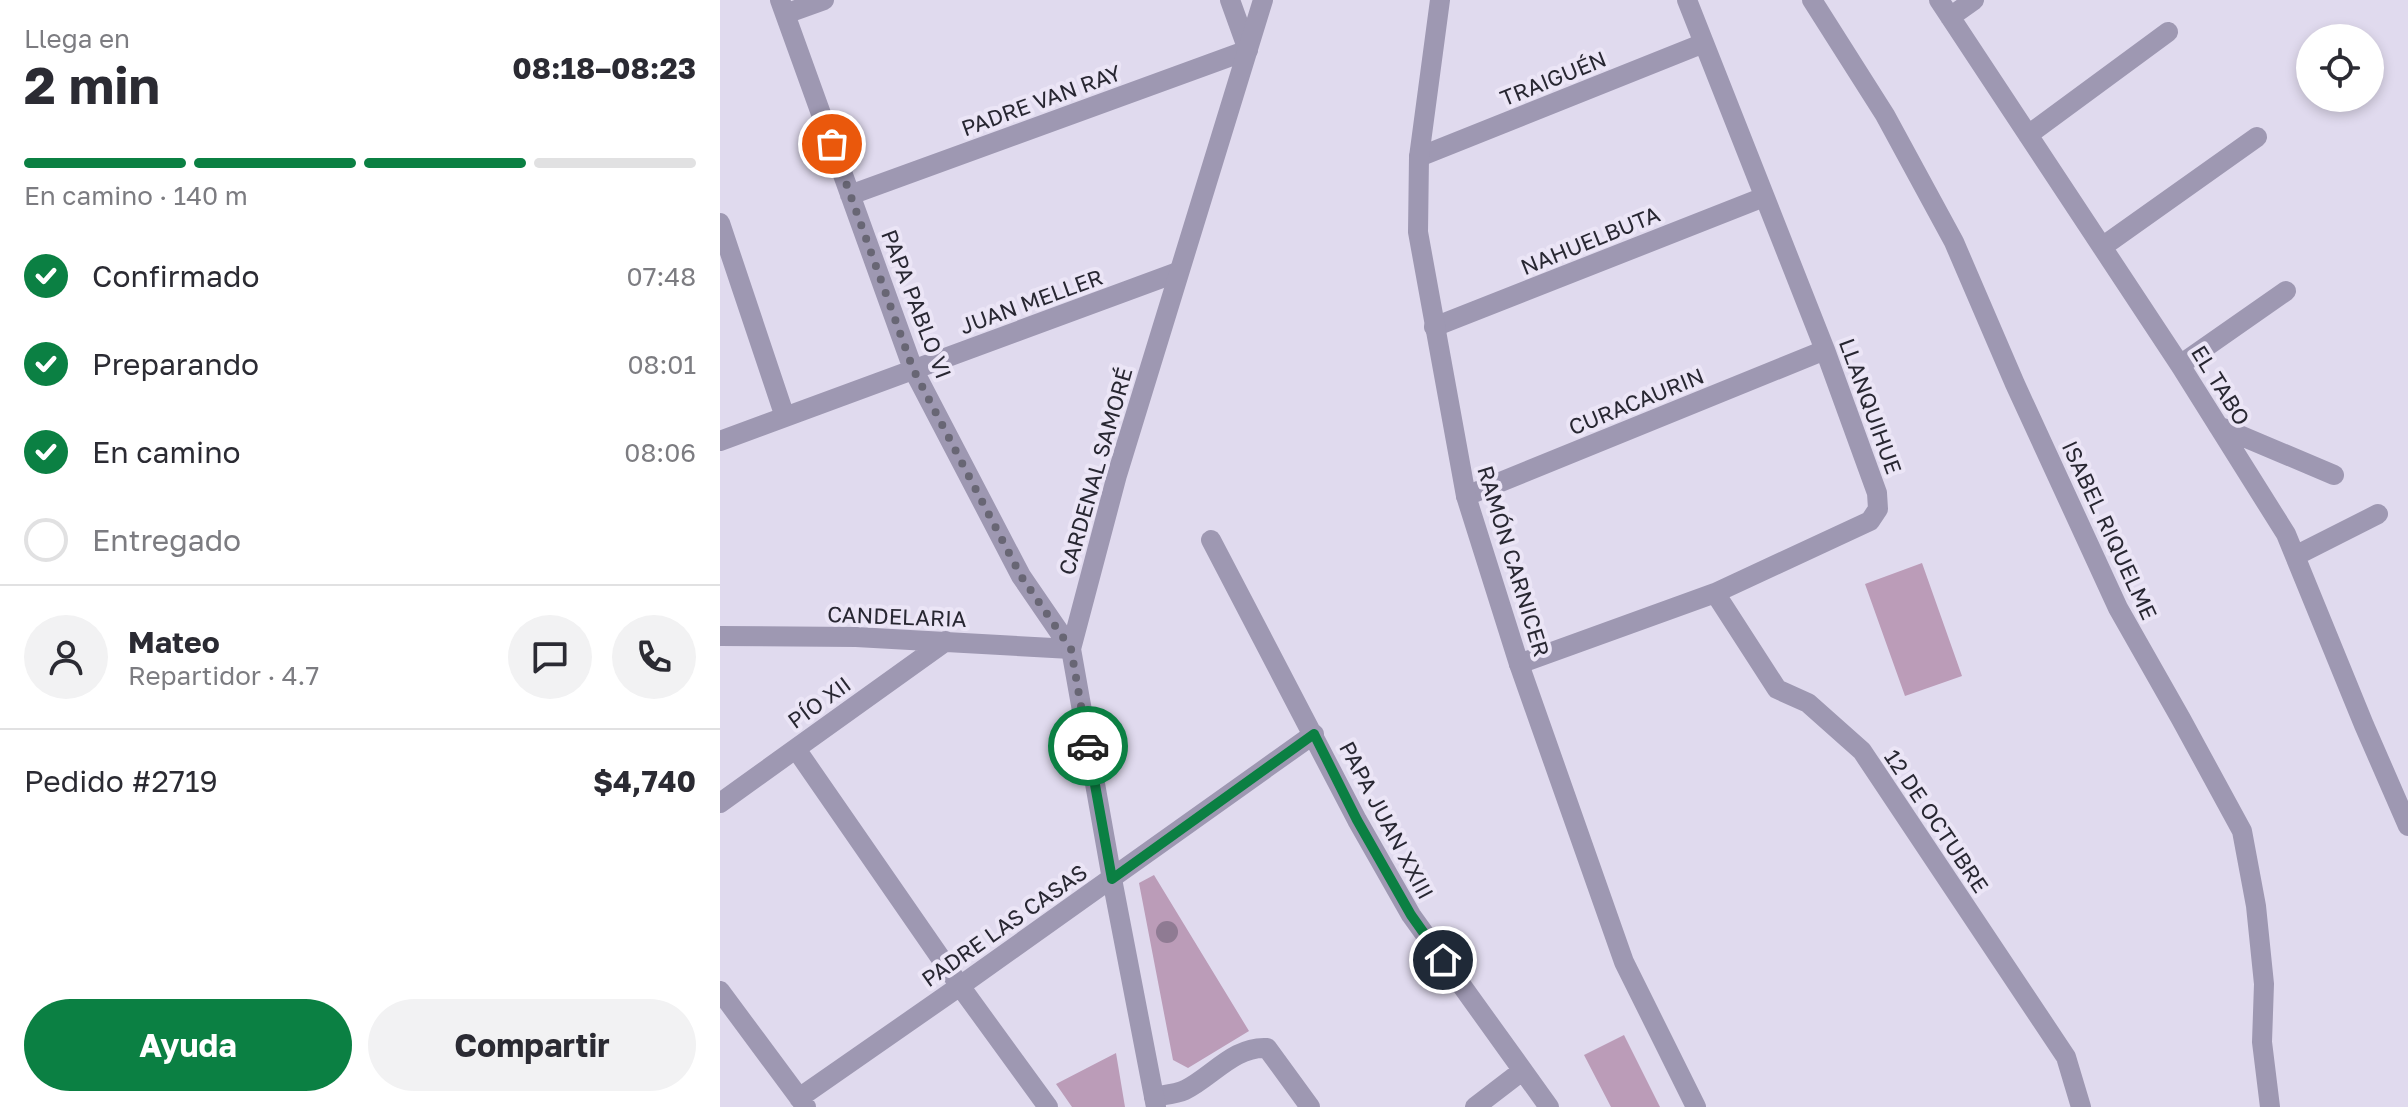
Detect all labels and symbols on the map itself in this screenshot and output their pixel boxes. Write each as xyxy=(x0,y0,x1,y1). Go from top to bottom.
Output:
street label: TRAIGUÉN xyxy=(1496,45,1610,111)
street label: PADRE VAN RAY xyxy=(957,59,1125,141)
pin xyxy=(798,110,866,178)
street label: NAHUELBUTA xyxy=(1517,200,1664,280)
street label: PAPA PABLO VI xyxy=(876,226,958,382)
street label: JUAN MELLER xyxy=(956,263,1106,339)
street label: LLANQUIHUE xyxy=(1834,334,1908,478)
street label: EL TABO xyxy=(2186,340,2256,430)
street label: CURACAURIN xyxy=(1564,362,1708,440)
street label: CARDENAL SAMORÉ xyxy=(1052,364,1138,578)
street label: ISABEL RIQUELME xyxy=(2057,436,2163,624)
street label: RAMÓN CARNICER xyxy=(1472,462,1556,660)
street label: CANDELARIA xyxy=(827,600,967,632)
street label: PÍO XII xyxy=(782,670,856,734)
courier xyxy=(1048,706,1128,786)
street label: PAPA JUAN XXIII xyxy=(1334,736,1440,904)
street label: 12 DE OCTUBRE xyxy=(1879,744,1995,898)
street label: PADRE LAS CASAS xyxy=(916,858,1092,992)
pin xyxy=(1409,926,1477,994)

